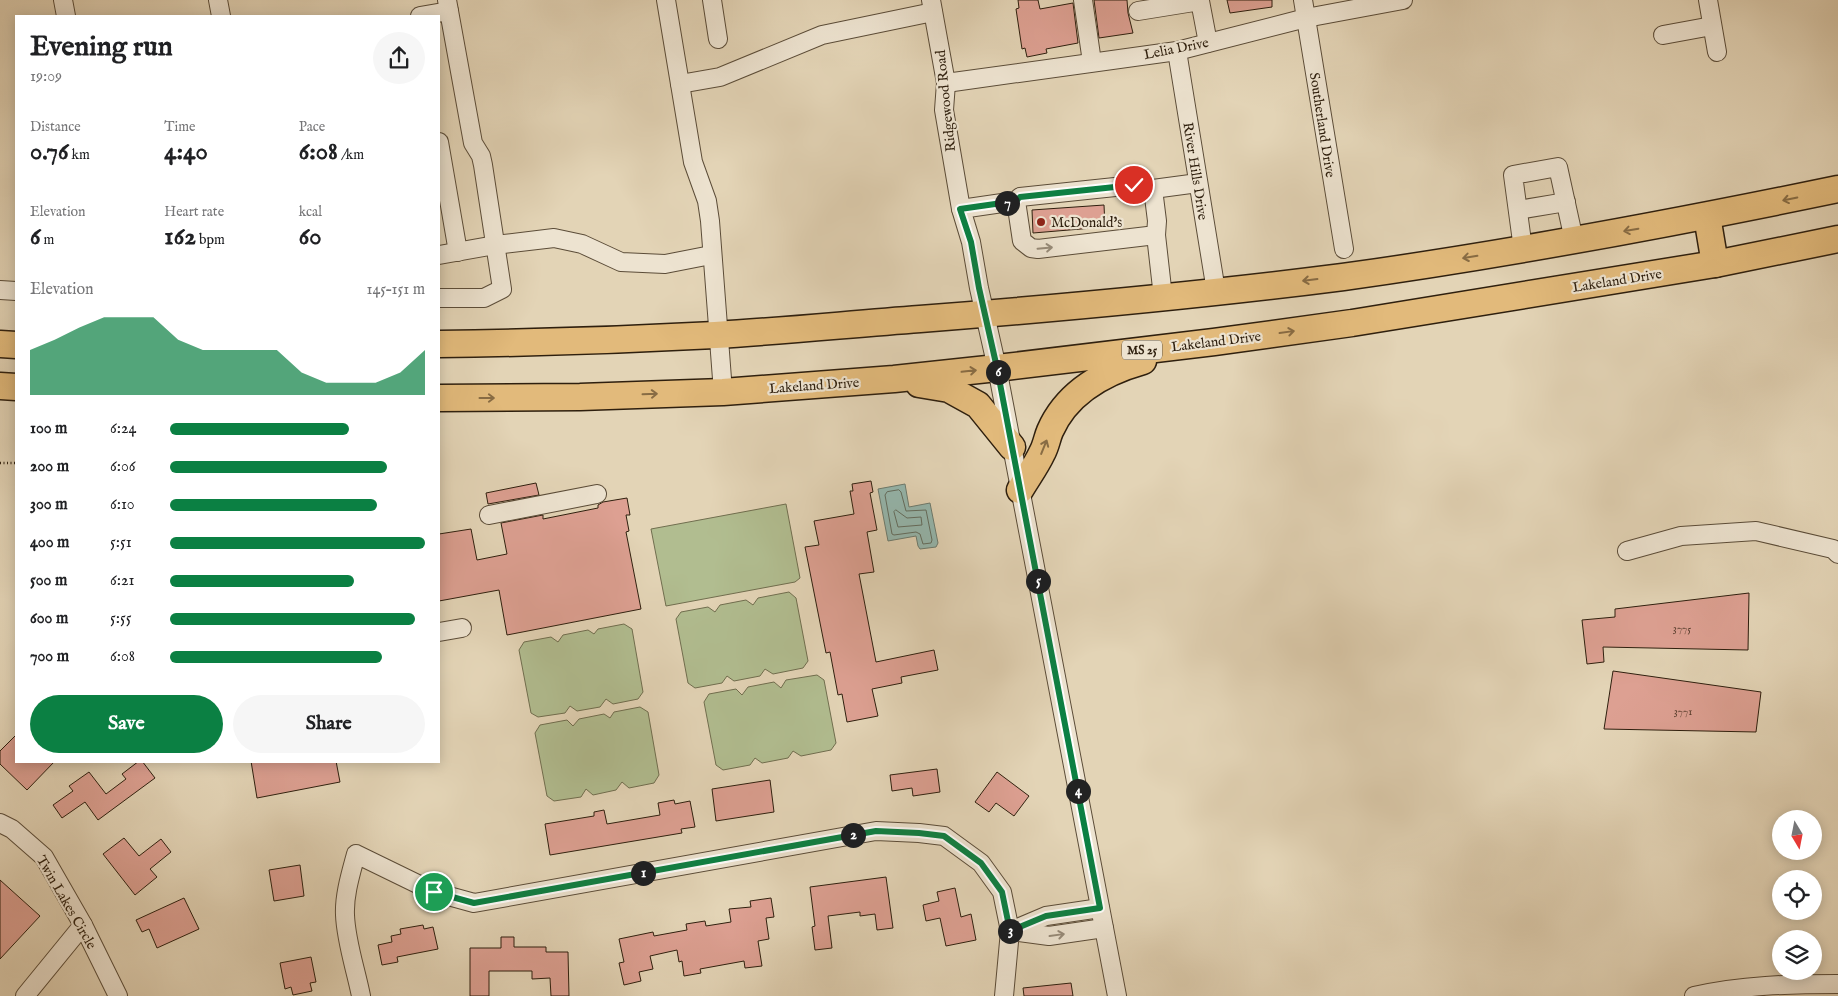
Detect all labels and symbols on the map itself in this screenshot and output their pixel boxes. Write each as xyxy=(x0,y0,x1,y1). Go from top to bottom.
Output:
street label: Lelia Drive xyxy=(1142,34,1211,64)
street label: Ridgewood Road xyxy=(932,49,960,153)
street label: Southerland Drive xyxy=(1305,71,1339,180)
street label: River Hills Drive xyxy=(1178,121,1212,222)
pin xyxy=(1113,164,1155,206)
pin: 7 xyxy=(994,190,1020,216)
one-way arrow xyxy=(1783,195,1799,204)
place label: McDonald's xyxy=(1051,214,1122,232)
marker: McDonald's xyxy=(1035,216,1047,228)
one-way arrow xyxy=(1623,225,1639,235)
one-way arrow xyxy=(1037,243,1053,253)
one-way arrow xyxy=(1463,252,1479,262)
street label: Lakeland Drive xyxy=(1571,265,1664,297)
one-way arrow xyxy=(1302,275,1318,285)
one-way arrow xyxy=(1278,326,1294,336)
street label: Lakeland Drive xyxy=(1170,327,1263,356)
road number: MS 25 xyxy=(1122,340,1162,360)
pin: 6 xyxy=(986,360,1010,384)
one-way arrow xyxy=(961,366,977,376)
street label: Lakeland Drive xyxy=(768,374,860,398)
one-way arrow xyxy=(642,390,658,399)
one-way arrow xyxy=(479,393,495,403)
one-way arrow xyxy=(1040,440,1049,455)
pin: 5 xyxy=(1026,568,1050,594)
house number: 3775 xyxy=(1673,622,1691,636)
house number: 3771 xyxy=(1674,705,1692,719)
pin: 4 xyxy=(1066,778,1090,804)
north arrow xyxy=(1772,810,1822,860)
pin: 2 xyxy=(840,822,866,848)
street label: Twin Lakes Circle xyxy=(32,852,101,953)
pin: 1 xyxy=(630,860,656,886)
pin xyxy=(413,871,455,913)
pin: 3 xyxy=(998,918,1022,944)
one-way arrow xyxy=(1049,929,1065,939)

